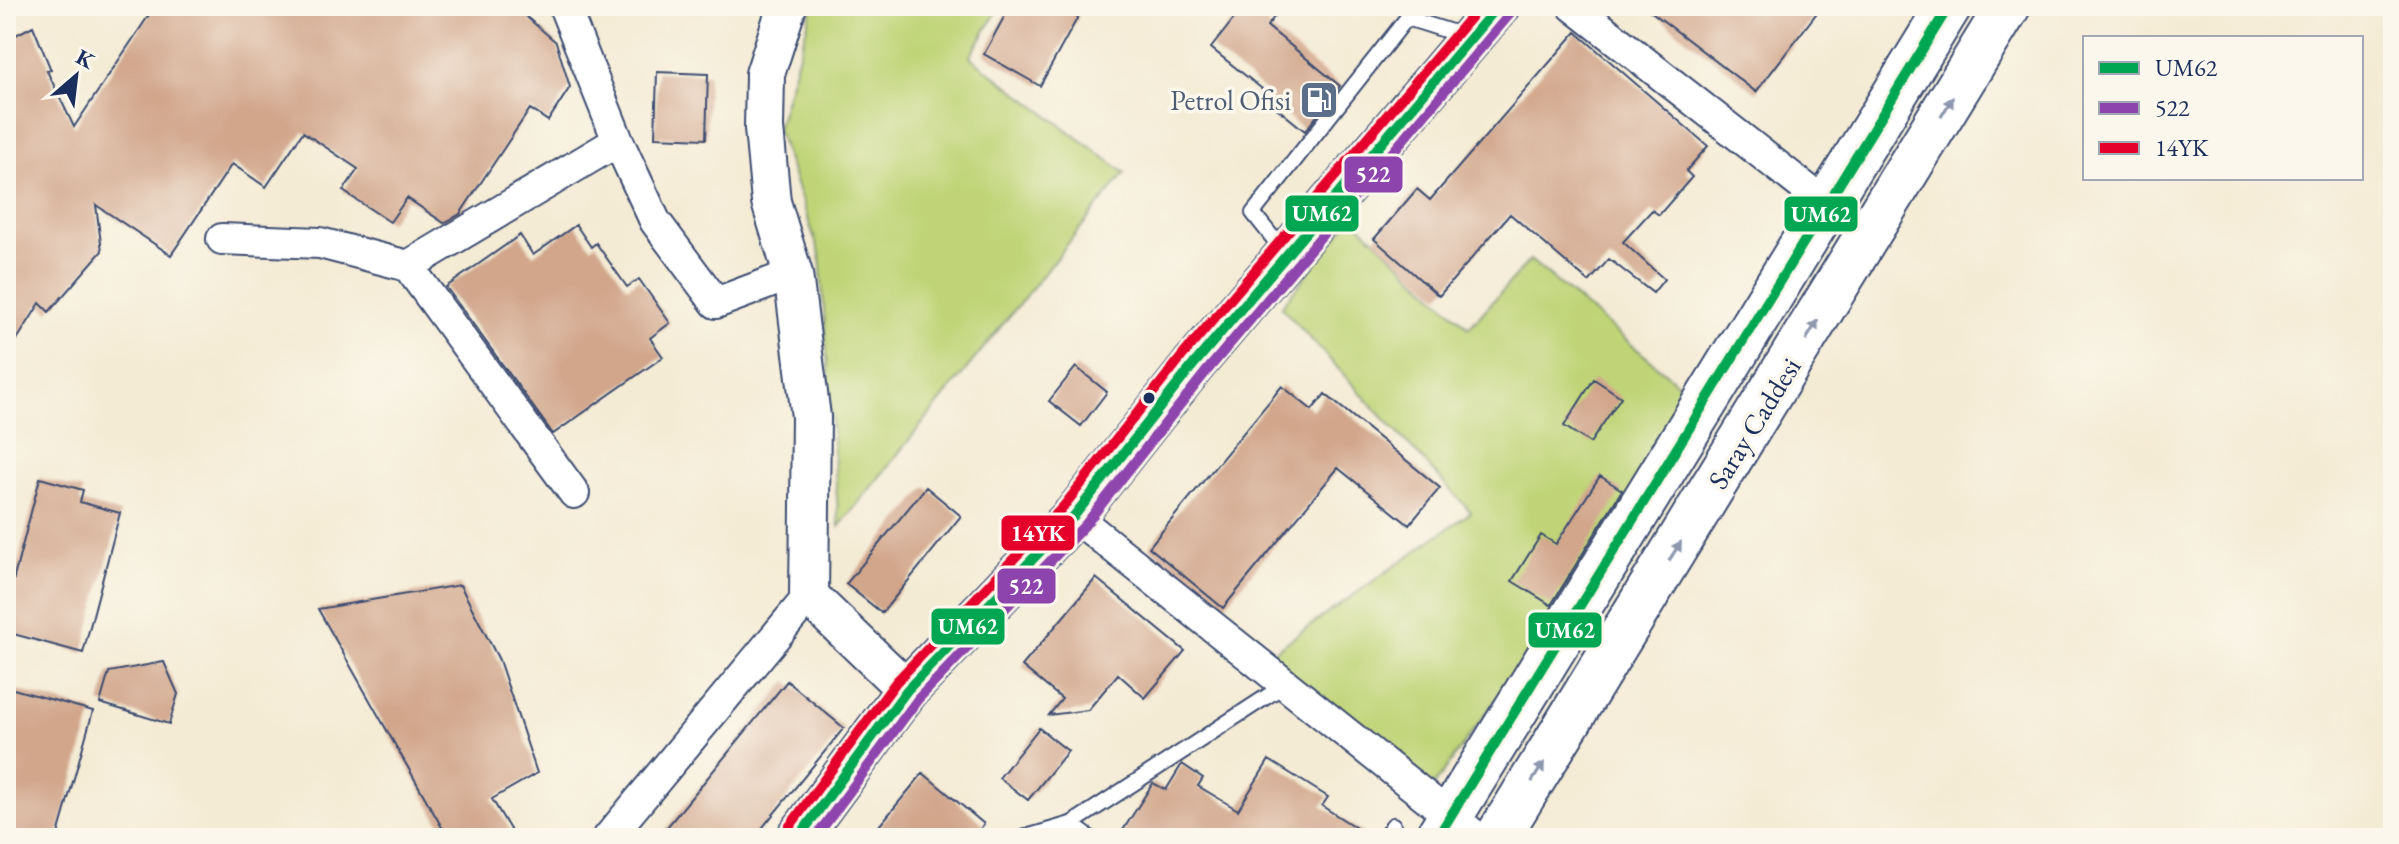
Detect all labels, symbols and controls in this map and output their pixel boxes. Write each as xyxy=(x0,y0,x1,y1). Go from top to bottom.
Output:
north arrow xyxy=(36,36,116,116)
legend xyxy=(2083,36,2363,180)
text: K xyxy=(71,42,100,76)
text: UM62 xyxy=(2155,52,2218,83)
fuel station icon: Petrol Ofisi xyxy=(1298,79,1340,121)
place label: Petrol Ofisi xyxy=(1170,82,1291,118)
text: 522 xyxy=(2155,92,2190,123)
one-way arrow xyxy=(1939,96,1953,118)
text: 14YK xyxy=(2155,132,2209,163)
line badge: 522 xyxy=(1343,155,1404,194)
text: 522 xyxy=(1356,160,1391,189)
line badge: UM62 xyxy=(1284,194,1360,233)
line badge: UM62 xyxy=(1783,195,1859,233)
text: UM62 xyxy=(1292,199,1352,228)
text: UM62 xyxy=(1791,200,1851,229)
one-way arrow xyxy=(1805,319,1819,341)
street label: Saray Caddesi xyxy=(1699,350,1809,496)
unlabelled marker xyxy=(1141,390,1157,406)
line badge: 14YK xyxy=(1000,514,1076,552)
text: 14YK xyxy=(1011,519,1065,548)
one-way arrow xyxy=(1668,540,1682,562)
line badge: 522 xyxy=(996,567,1057,605)
text: 522 xyxy=(1009,572,1044,601)
line badge: UM62 xyxy=(930,607,1006,646)
line badge: UM62 xyxy=(1527,611,1603,649)
text: UM62 xyxy=(938,612,998,641)
text: UM62 xyxy=(1535,616,1595,645)
one-way arrow xyxy=(1530,761,1544,783)

